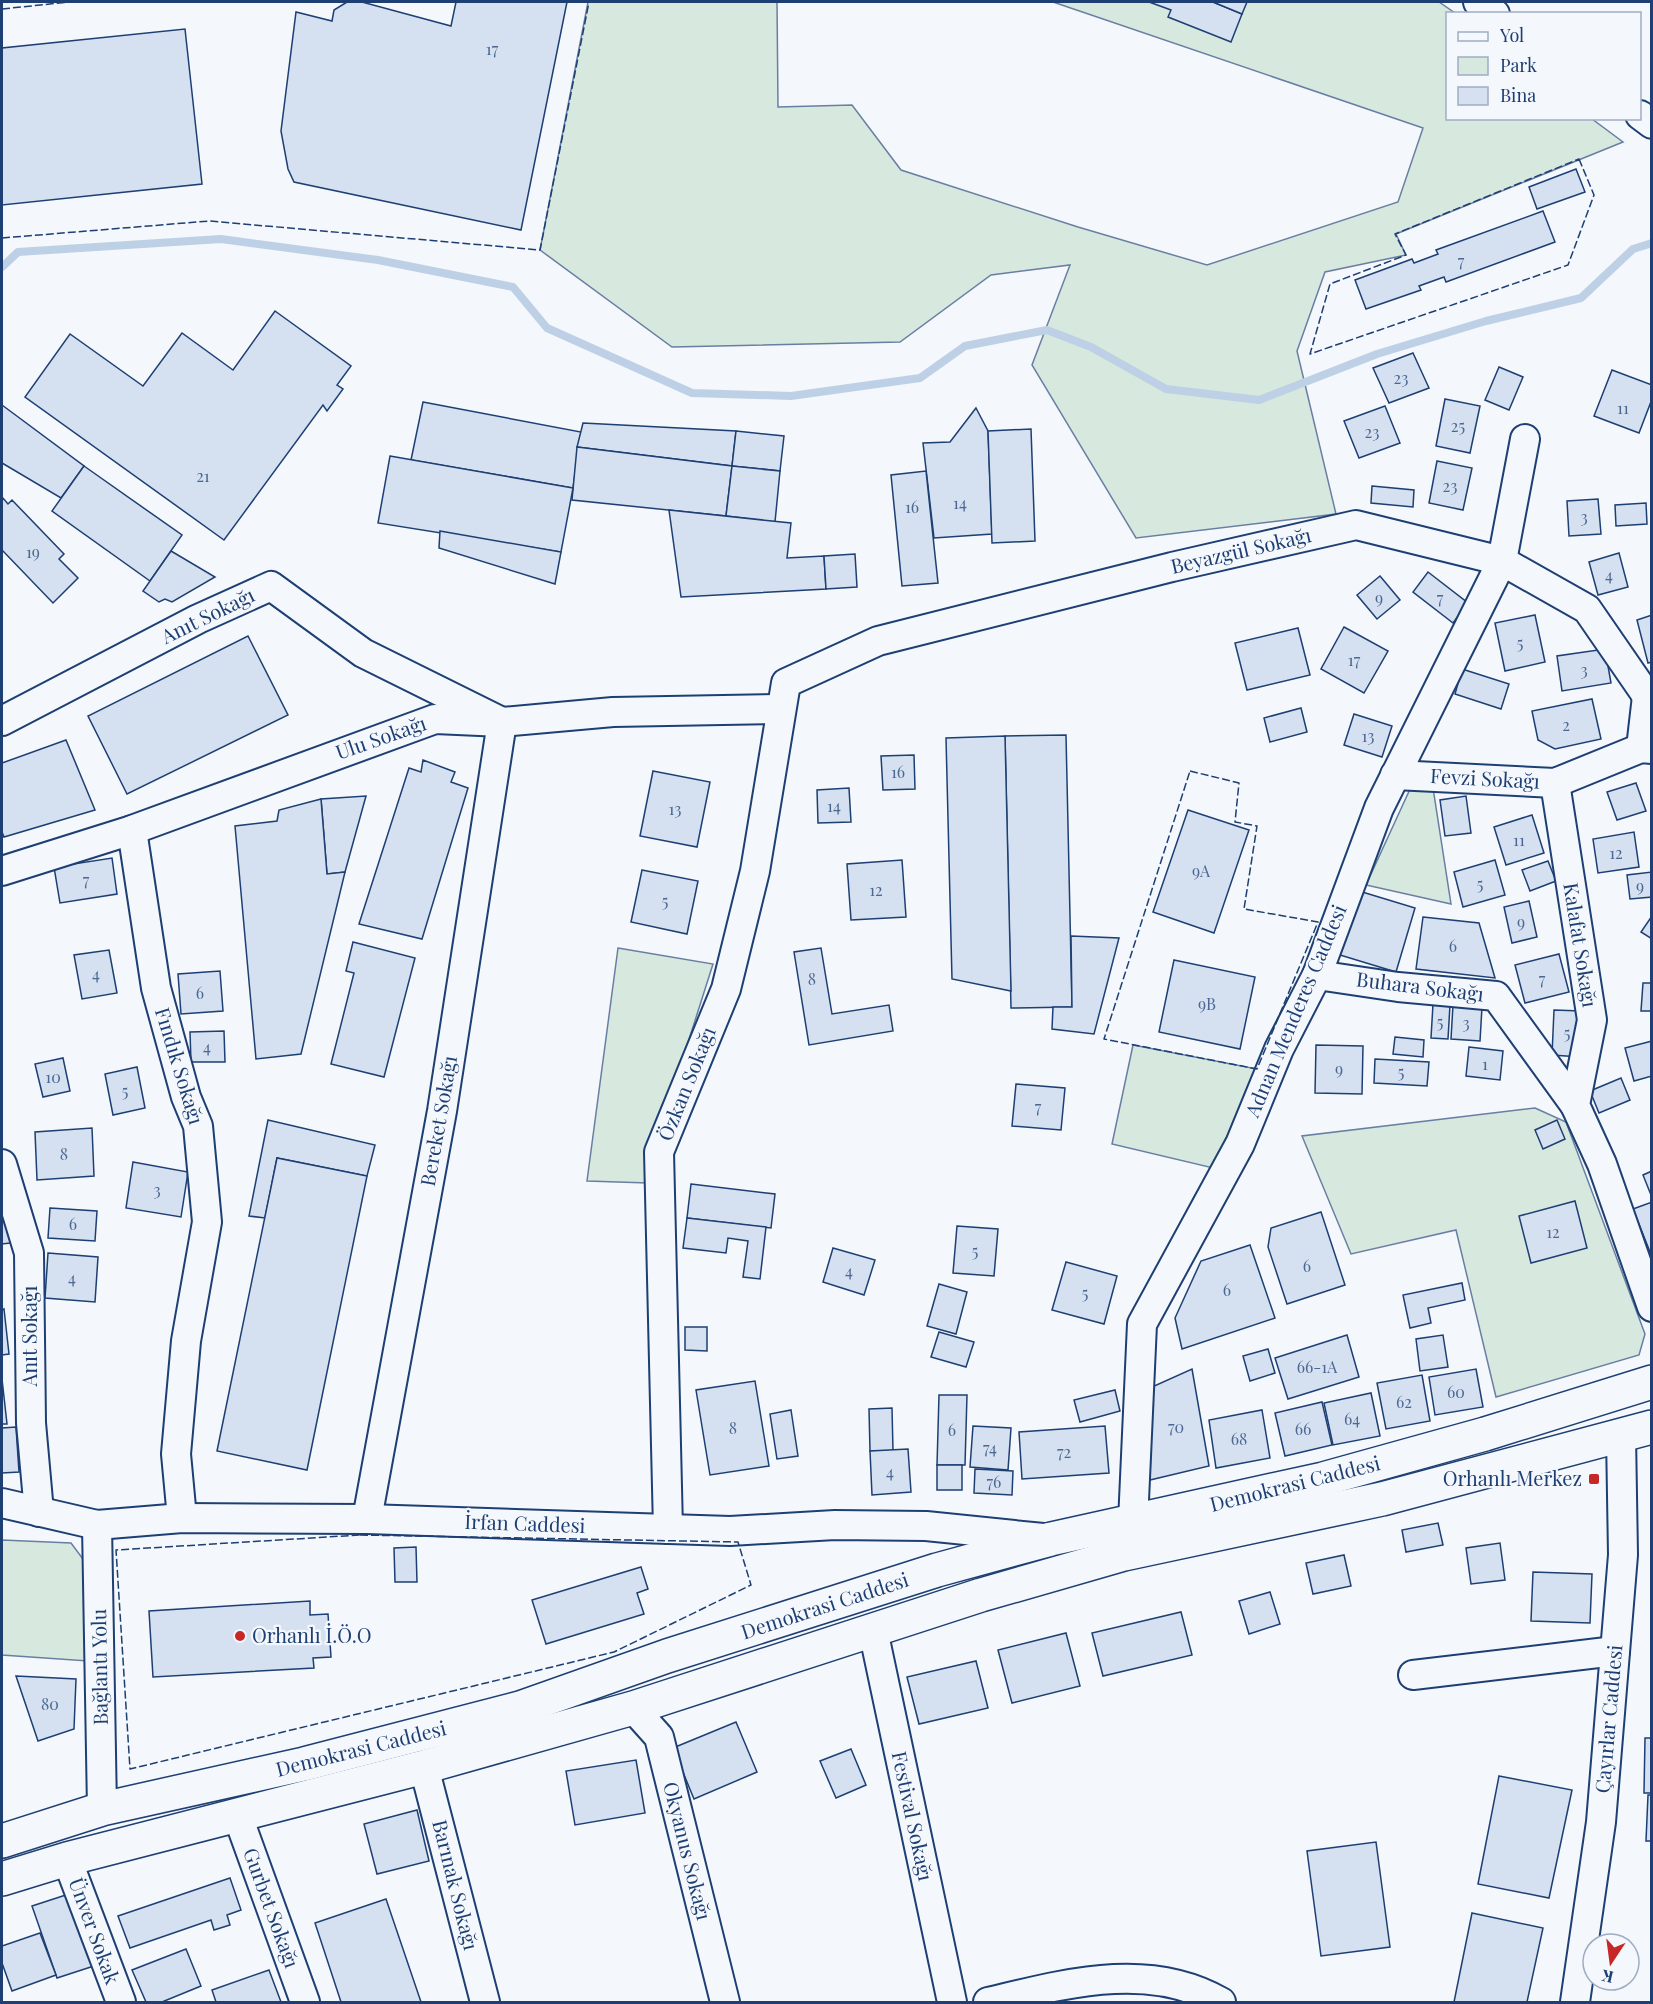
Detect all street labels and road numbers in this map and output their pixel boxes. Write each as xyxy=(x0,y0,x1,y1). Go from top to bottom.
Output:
street label: Beyazgül Sokağı xyxy=(1168,520,1314,579)
street label: Anıt Sokağı xyxy=(155,580,259,649)
street label: Ulu Sokağı xyxy=(331,708,430,765)
street label: Fevzi Sokağı xyxy=(1430,761,1541,794)
street label: Kalafat Sokağı xyxy=(1558,881,1605,1009)
street label: Adnan Menderes Caddesi xyxy=(1237,900,1352,1122)
street label: Buhara Sokağı xyxy=(1355,964,1486,1007)
street label: Fındık Sokağı xyxy=(150,1004,211,1128)
street label: Özkan Sokağı xyxy=(650,1022,721,1144)
street label: Bereket Sokağı xyxy=(413,1053,462,1188)
street label: Anıt Sokağı xyxy=(15,1285,42,1387)
street label: Demokrasi Caddesi xyxy=(1207,1448,1383,1517)
street label: İrfan Caddesi xyxy=(464,1507,586,1538)
street label: Demokrasi Caddesi xyxy=(737,1565,912,1644)
street label: Bağlantı Yolu xyxy=(84,1608,113,1725)
street label: Çayırlar Caddesi xyxy=(1588,1643,1627,1794)
street label: Demokrasi Caddesi xyxy=(273,1713,449,1782)
street label: Festival Sokağı xyxy=(887,1748,940,1883)
street label: Okyanus Sokağı xyxy=(658,1779,719,1923)
street label: Barınak Sokağı xyxy=(427,1817,486,1953)
street label: Gurbet Sokağı xyxy=(238,1844,307,1971)
street label: Ünver Sokak xyxy=(64,1873,127,1988)

